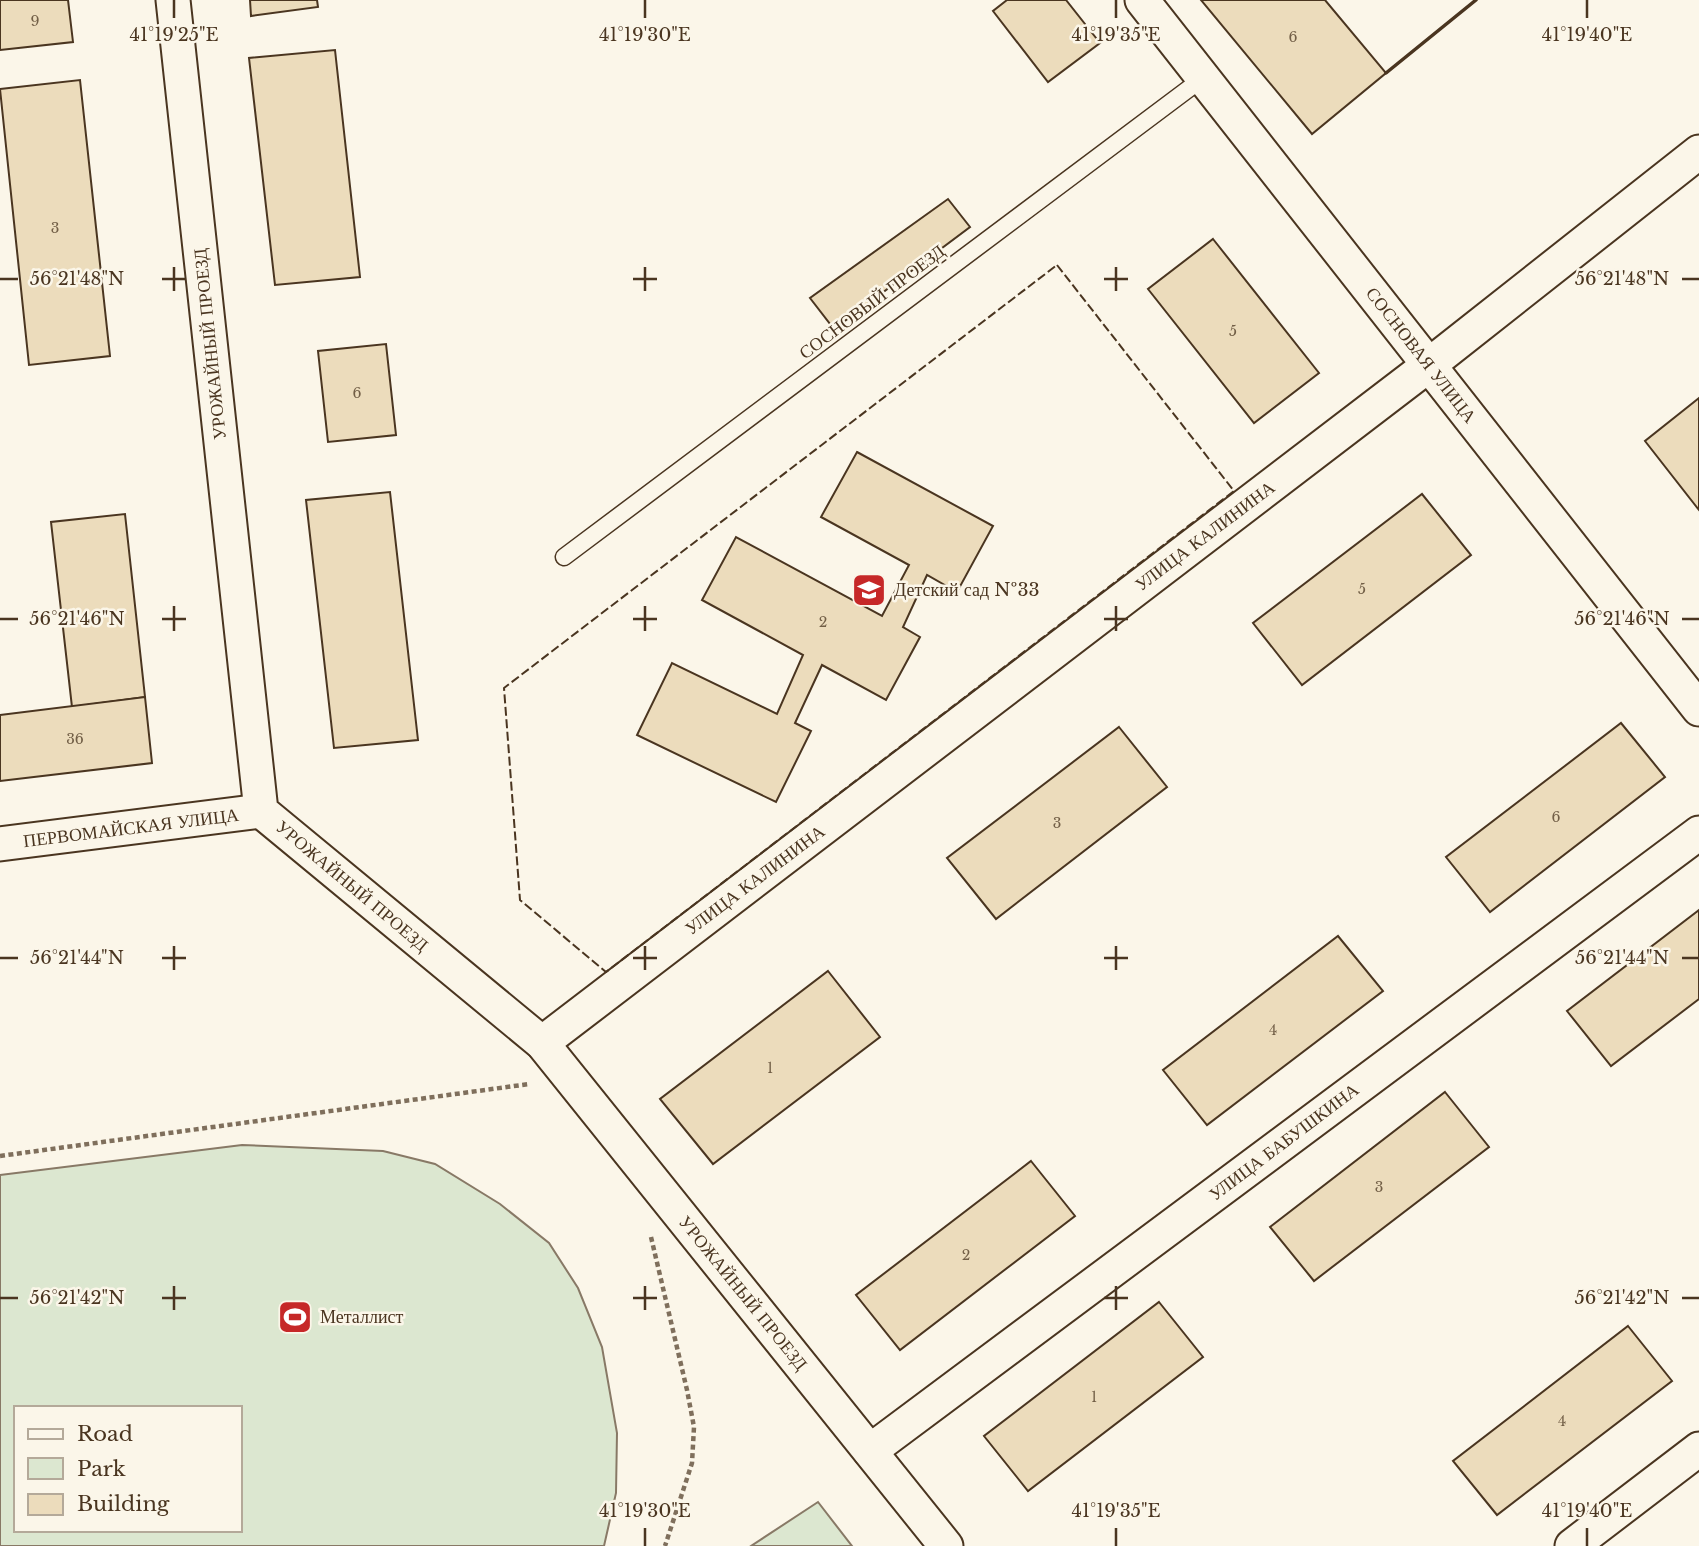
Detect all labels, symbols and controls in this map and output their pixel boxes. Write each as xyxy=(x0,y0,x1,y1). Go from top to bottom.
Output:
house number: 9 xyxy=(30,12,40,30)
text: 41°19'25"E xyxy=(129,24,219,46)
text: 41°19'30"E xyxy=(599,24,691,46)
text: 41°19'35"E xyxy=(1071,24,1161,46)
text: 41°19'40"E xyxy=(1542,24,1632,46)
house number: 6 xyxy=(1288,28,1298,46)
house number: 3 xyxy=(51,219,59,237)
street label: СОСНОВЫЙ ПРОЕЗД xyxy=(795,240,949,364)
street label: УРОЖАЙНЫЙ ПРОЕЗД xyxy=(189,247,231,441)
text: 56°21'48"N xyxy=(30,268,124,290)
text: 56°21'48"N xyxy=(1575,268,1669,290)
street label: СОСНОВАЯ УЛИЦА xyxy=(1361,283,1481,427)
house number: 5 xyxy=(1229,322,1237,340)
house number: 6 xyxy=(352,384,362,402)
street label: УЛИЦА КАЛИНИНА xyxy=(1131,476,1279,596)
school or university icon: Детский сад №33 xyxy=(850,571,888,609)
place label: Детский сад №33 xyxy=(894,579,1040,601)
house number: 5 xyxy=(1358,580,1366,598)
text: 56°21'46"N xyxy=(29,608,125,630)
text: 56°21'46"N xyxy=(1574,608,1670,630)
house number: 2 xyxy=(819,613,827,631)
house number: 36 xyxy=(66,730,84,748)
street label: ПЕРВОМАЙСКАЯ УЛИЦА xyxy=(22,804,240,852)
house number: 6 xyxy=(1551,808,1561,826)
house number: 3 xyxy=(1053,814,1061,832)
street label: УРОЖАЙНЫЙ ПРОЕЗД xyxy=(271,816,433,956)
street label: УЛИЦА КАЛИНИНА xyxy=(681,820,829,940)
text: 56°21'44"N xyxy=(30,947,124,969)
text: 56°21'44"N xyxy=(1575,947,1669,969)
house number: 4 xyxy=(1269,1021,1277,1039)
house number: 1 xyxy=(767,1059,773,1077)
street label: УЛИЦА БАБУШКИНА xyxy=(1205,1079,1363,1205)
house number: 3 xyxy=(1375,1178,1383,1196)
street label: УРОЖАЙНЫЙ ПРОЕЗД xyxy=(674,1211,812,1375)
house number: 2 xyxy=(962,1246,970,1264)
text: 56°21'42"N xyxy=(30,1287,124,1309)
text: 56°21'42"N xyxy=(1575,1287,1669,1309)
sports icon: Металлист xyxy=(276,1298,314,1336)
place label: Металлист xyxy=(320,1306,404,1328)
house number: 1 xyxy=(1091,1388,1097,1406)
legend xyxy=(14,1406,242,1532)
house number: 4 xyxy=(1558,1412,1566,1430)
text: Road xyxy=(77,1421,133,1447)
text: Park xyxy=(77,1456,126,1482)
text: Building xyxy=(77,1491,170,1517)
text: 41°19'30"E xyxy=(599,1500,691,1522)
text: 41°19'35"E xyxy=(1071,1500,1161,1522)
text: 41°19'40"E xyxy=(1542,1500,1632,1522)

